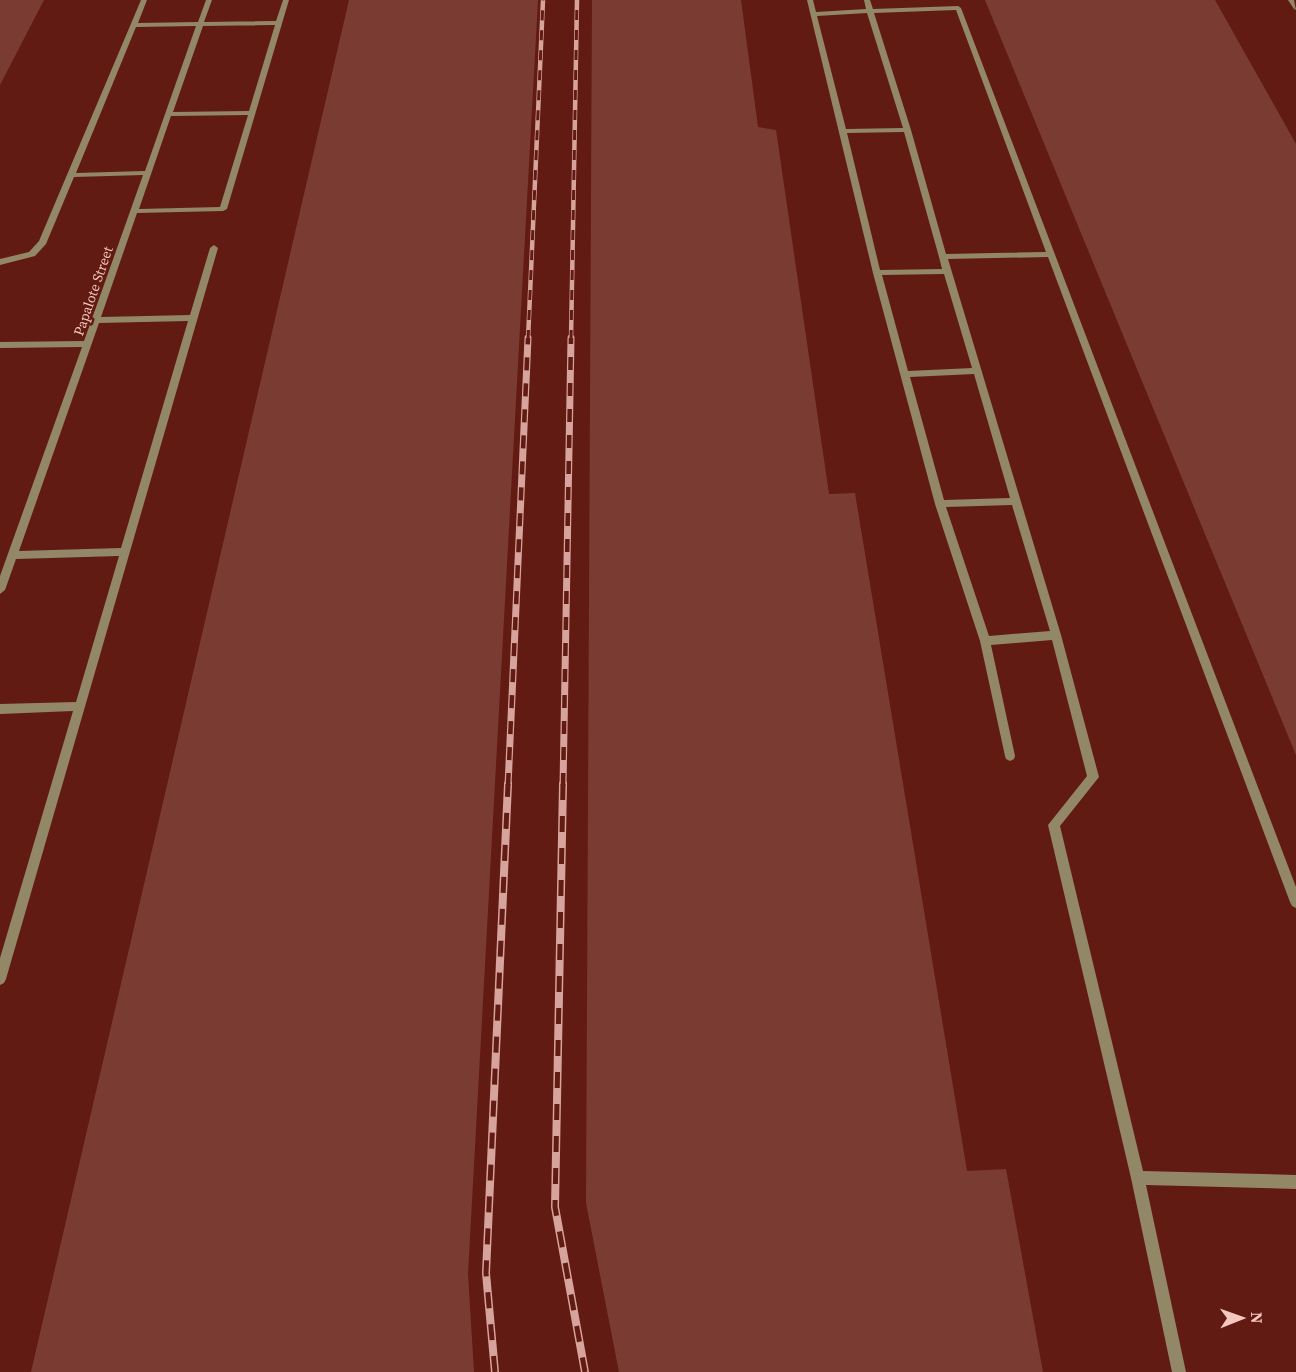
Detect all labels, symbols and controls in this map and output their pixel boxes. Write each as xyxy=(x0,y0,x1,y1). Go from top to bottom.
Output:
street label: Papalote Street xyxy=(68,243,118,338)
north arrow xyxy=(1212,1288,1272,1348)
text: N xyxy=(1246,1312,1268,1324)

